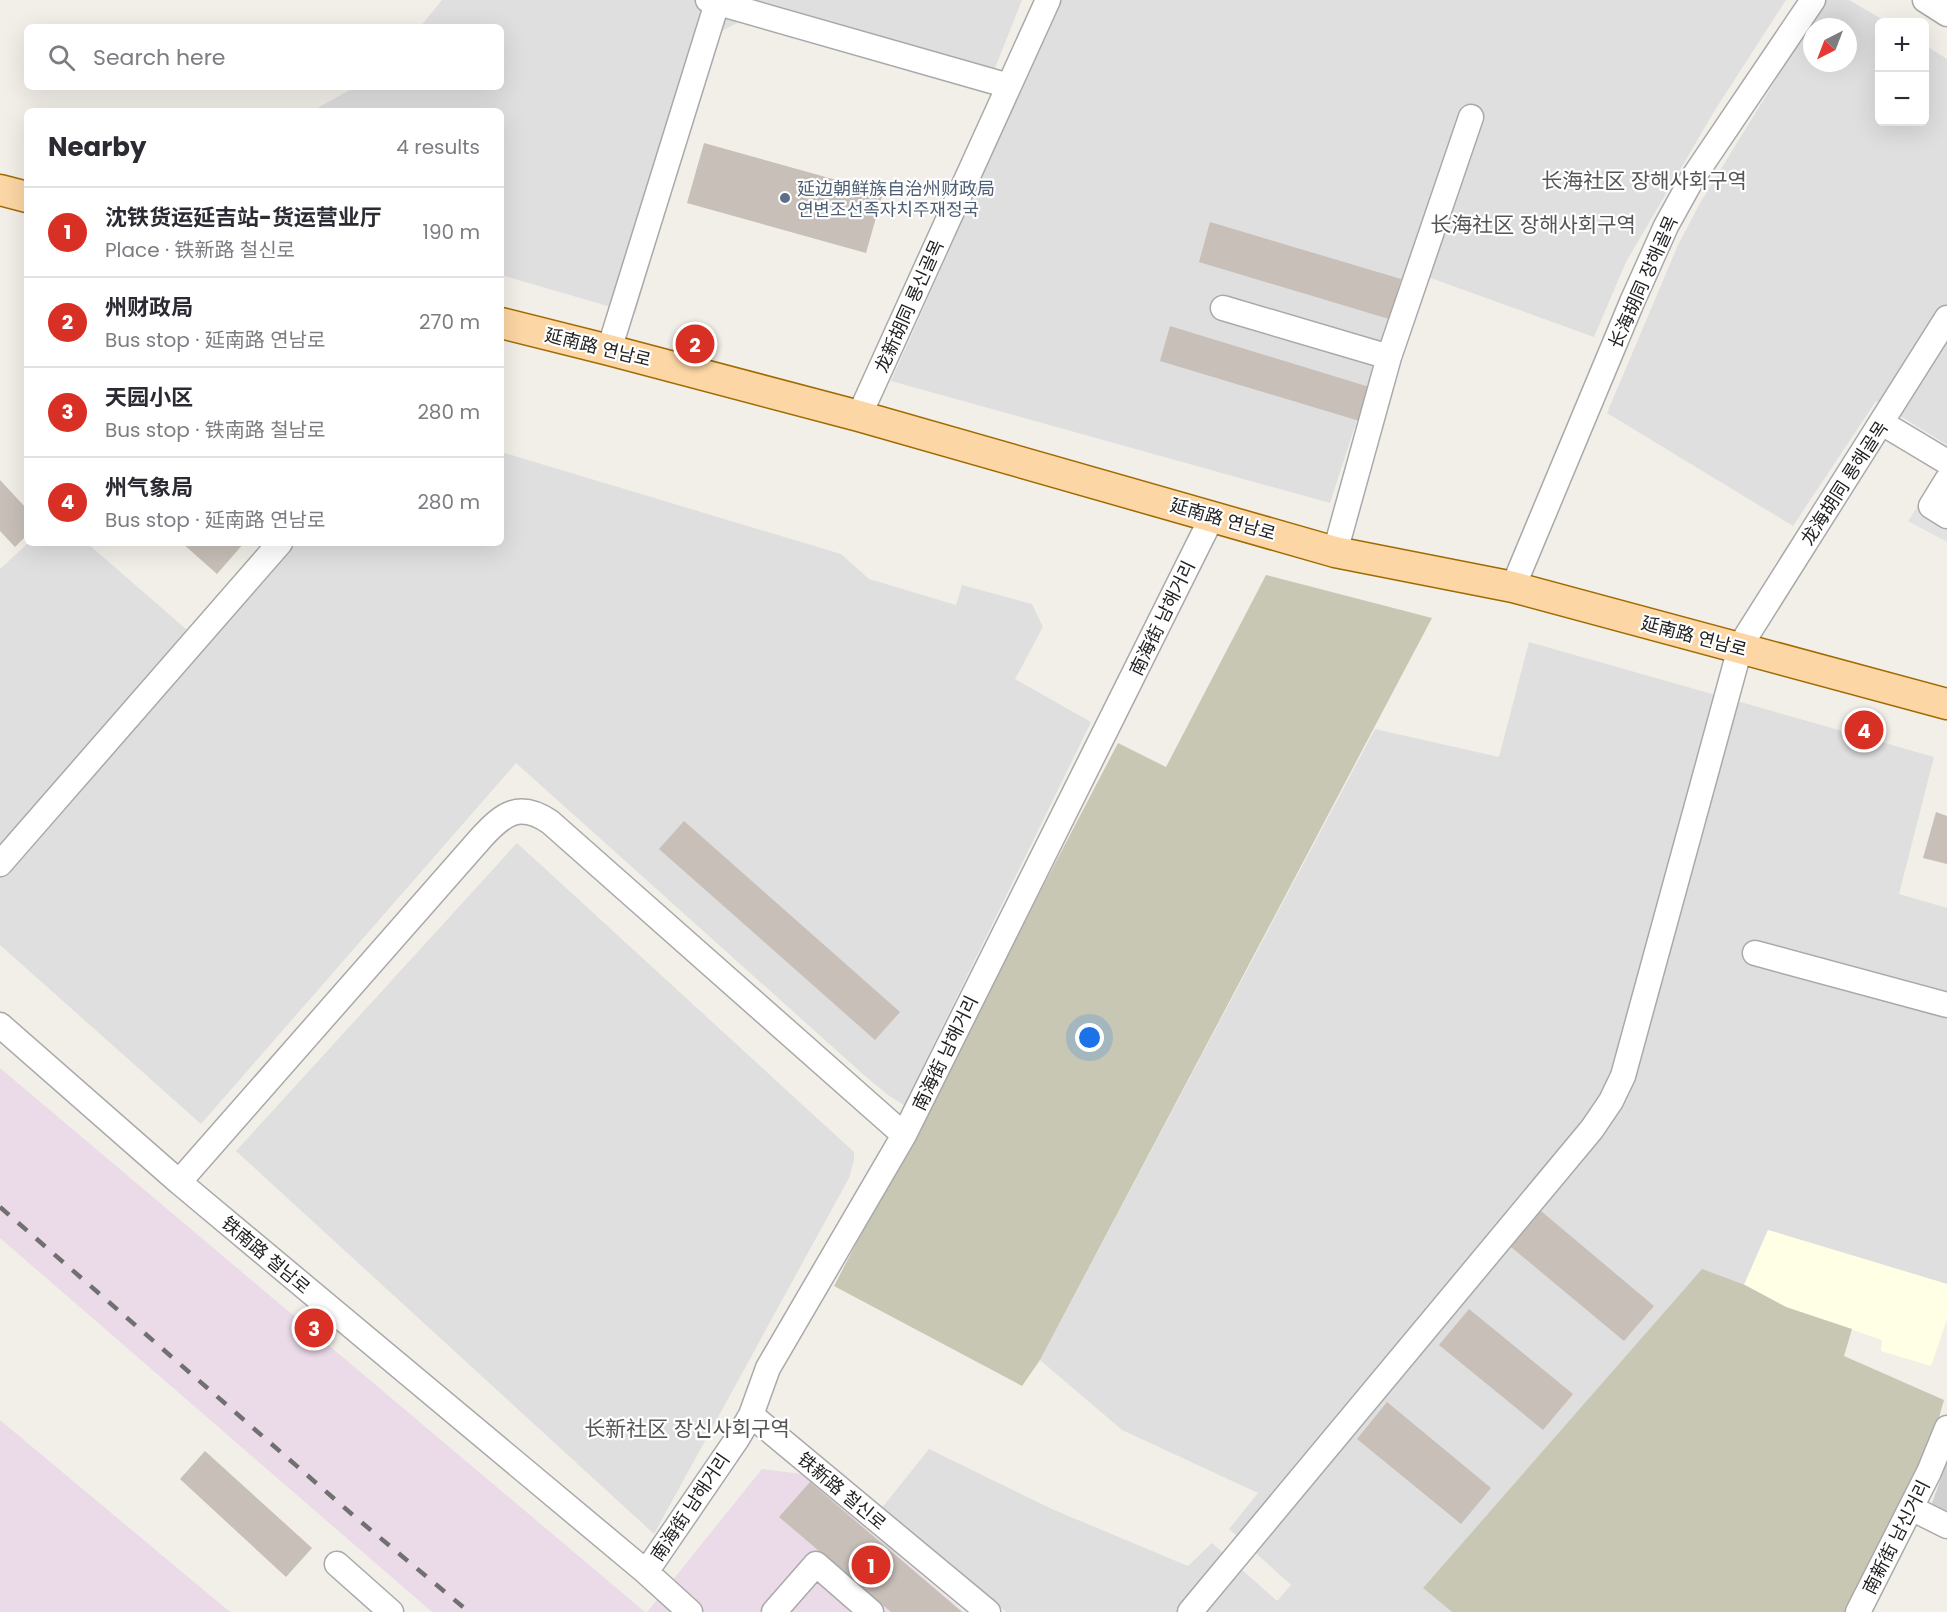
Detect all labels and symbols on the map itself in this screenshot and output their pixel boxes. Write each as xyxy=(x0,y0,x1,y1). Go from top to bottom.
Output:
north arrow xyxy=(1803,18,1857,72)
district label: 长海社区 장해사회구역 xyxy=(1541,166,1747,195)
place label: 延边朝鲜族自治州财政局 연변조선족자치주재정국 xyxy=(797,176,995,222)
marker: 延边朝鲜族自治州财政局 연변조선족자치주재정국 xyxy=(778,191,792,205)
district label: 长海社区 장해사회구역 xyxy=(1430,210,1636,239)
street label: 长海胡同 장해골목 xyxy=(1602,212,1684,352)
street label: 龙新胡同 룡신골목 xyxy=(868,236,950,376)
street label: 延南路 연남로 xyxy=(542,322,654,372)
pin: 2 xyxy=(676,322,714,366)
street label: 龙海胡同 룡해골목 xyxy=(1795,416,1893,550)
street label: 延南路 연남로 xyxy=(1167,492,1279,546)
street label: 南海街 남해거리 xyxy=(1123,556,1201,680)
street label: 延南路 연남로 xyxy=(1638,610,1750,662)
pin: 4 xyxy=(1844,708,1884,752)
street label: 南海街 남해거리 xyxy=(906,991,984,1115)
your location xyxy=(1075,1023,1104,1052)
street label: 铁南路 철남로 xyxy=(216,1211,316,1299)
pin: 3 xyxy=(294,1306,334,1350)
district label: 长新社区 장신사회구역 xyxy=(584,1414,790,1443)
street label: 铁新路 철신로 xyxy=(792,1447,892,1535)
street label: 南海街 남해거리 xyxy=(645,1448,735,1566)
street label: 南新街 남신거리 xyxy=(1856,1476,1936,1598)
pin: 1 xyxy=(852,1542,890,1588)

